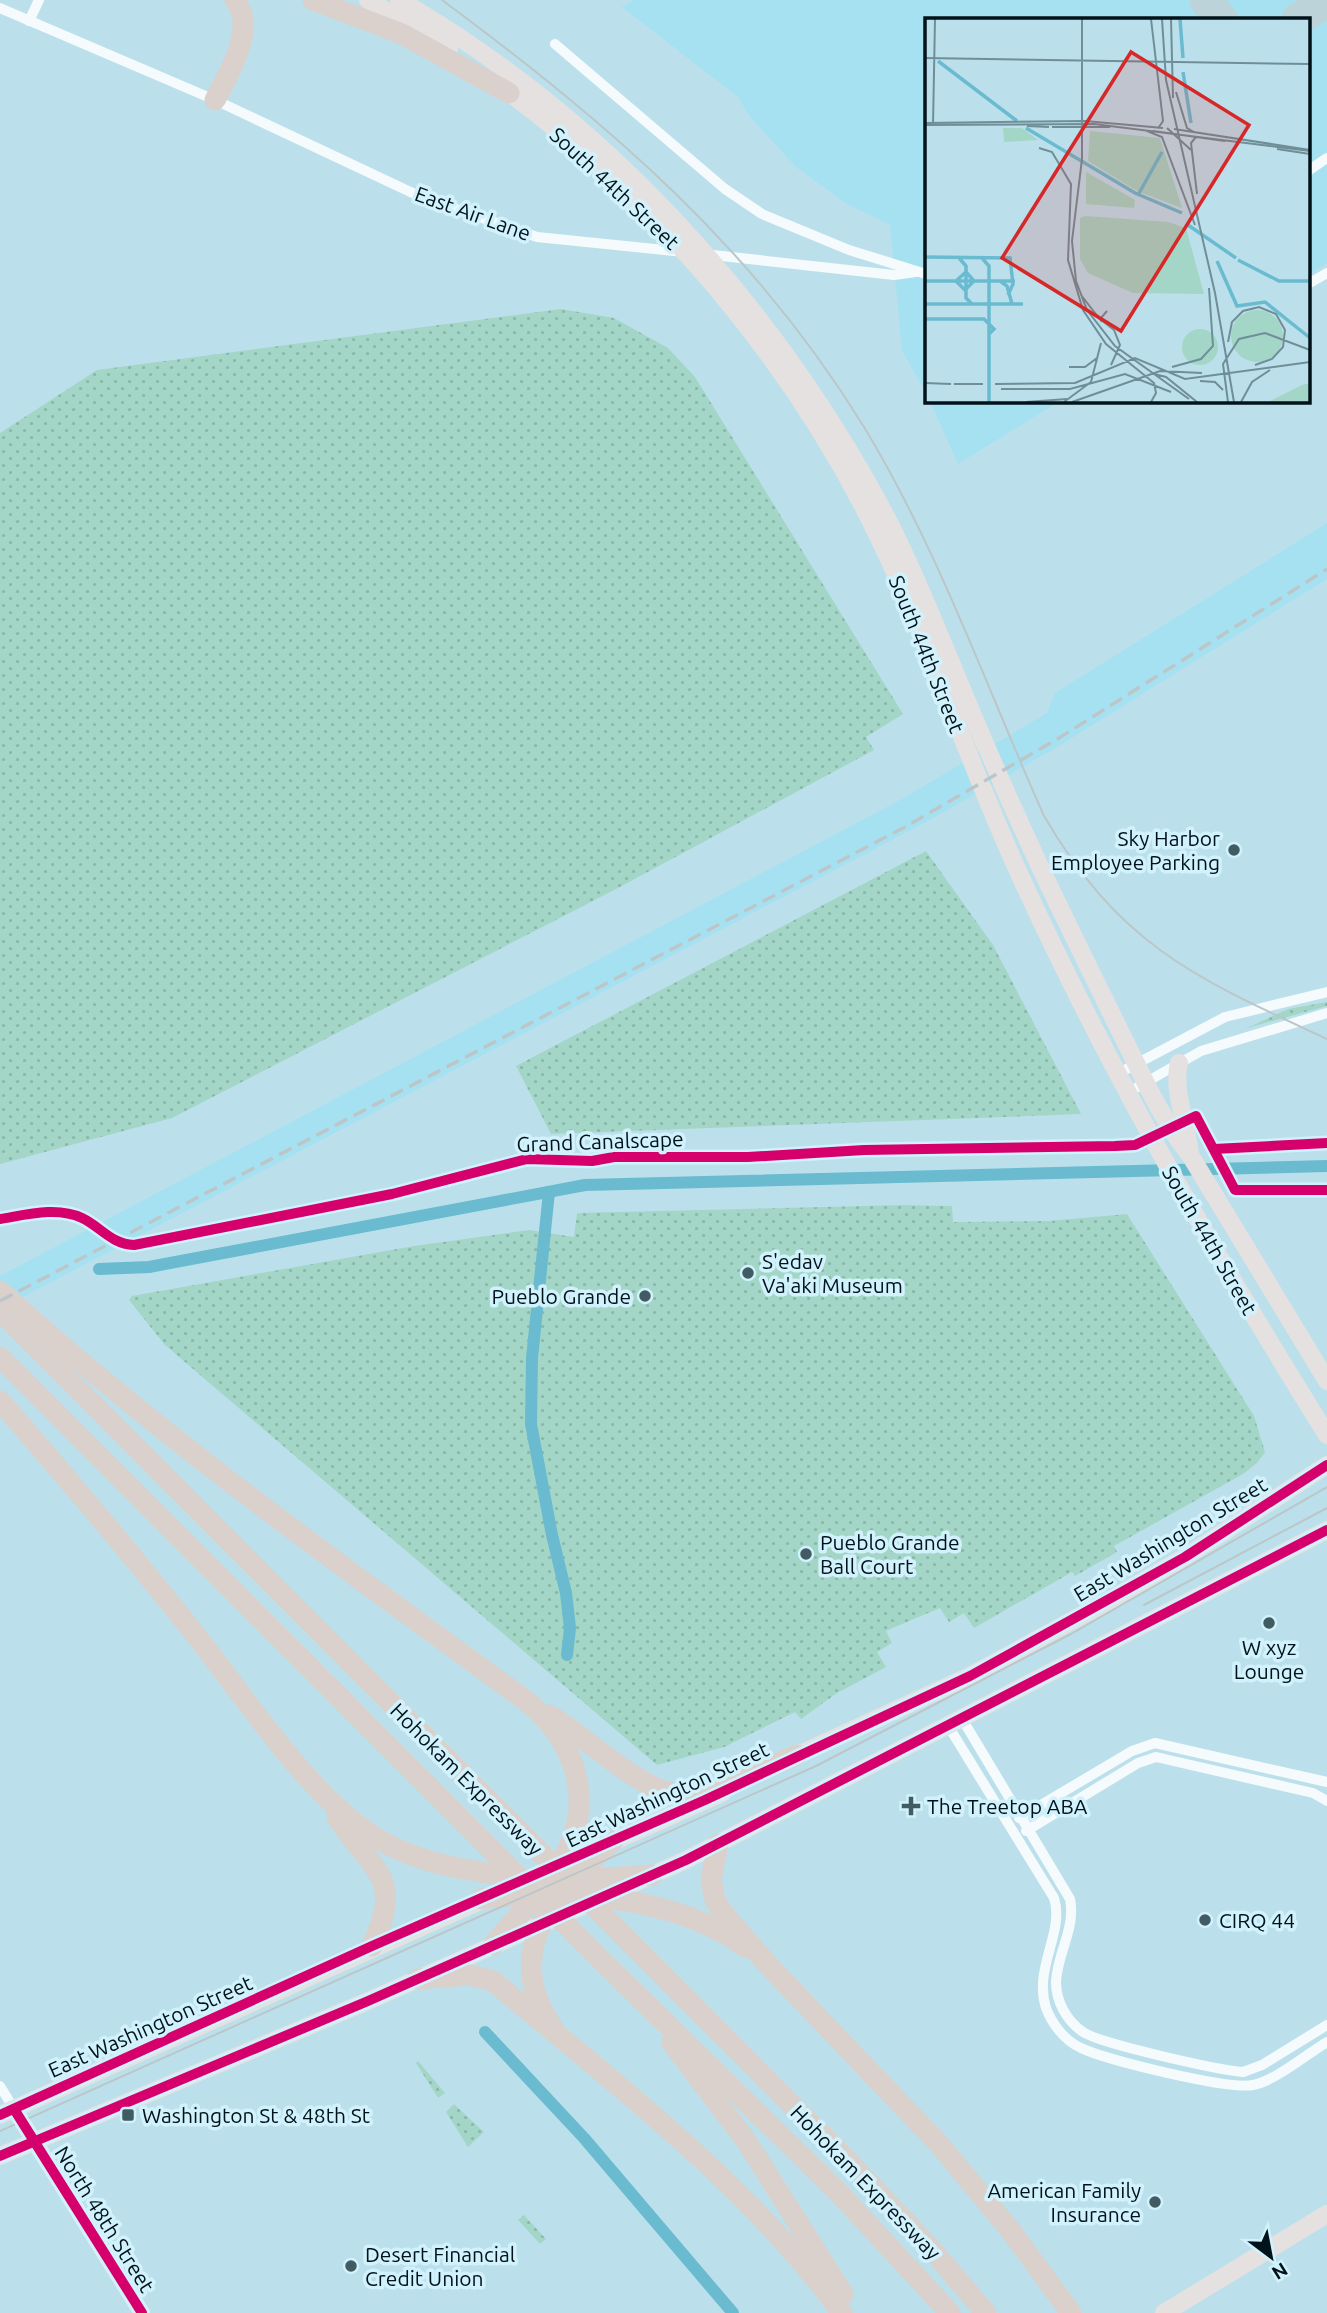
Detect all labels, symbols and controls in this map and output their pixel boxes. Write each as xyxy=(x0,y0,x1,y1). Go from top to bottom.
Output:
inset map xyxy=(925,18,1310,402)
street label: South 44th Street xyxy=(545,122,685,254)
street label: East Air Lane xyxy=(412,181,534,245)
street label: South 44th Street xyxy=(884,572,970,736)
place label: Sky Harbor Employee Parking xyxy=(1051,826,1220,874)
marker: Sky Harbor Employee Parking xyxy=(1226,842,1242,858)
street label: Grand Canalscape xyxy=(516,1126,684,1156)
street label: South 44th Street xyxy=(1158,1161,1262,1319)
place label: S'edav Va'aki Museum xyxy=(762,1249,903,1297)
marker: S'edav Va'aki Museum xyxy=(740,1265,756,1281)
place label: Pueblo Grande xyxy=(491,1284,631,1308)
marker: Pueblo Grande xyxy=(637,1288,653,1304)
street label: East Washington Street xyxy=(1069,1472,1271,1606)
place label: Pueblo Grande Ball Court xyxy=(820,1530,960,1578)
marker: Pueblo Grande Ball Court xyxy=(798,1546,814,1562)
marker: W xyz Lounge xyxy=(1261,1615,1277,1631)
place label: W xyz Lounge xyxy=(1234,1635,1304,1683)
street label: Hohokam Expressway xyxy=(386,1698,548,1860)
street label: East Washington Street xyxy=(562,1736,772,1852)
place label: The Treetop ABA xyxy=(927,1794,1088,1818)
marker: The Treetop ABA xyxy=(901,1796,921,1816)
place label: CIRQ 44 xyxy=(1219,1908,1295,1932)
marker: CIRQ 44 xyxy=(1197,1912,1213,1928)
street label: East Washington Street xyxy=(44,1970,256,2082)
street label: Hohokam Expressway xyxy=(786,2100,946,2264)
place label: Washington St & 48th St xyxy=(142,2103,370,2127)
marker: Washington St & 48th St xyxy=(120,2107,136,2123)
street label: North 48th Street xyxy=(50,2142,160,2296)
place label: American Family Insurance xyxy=(987,2178,1141,2226)
marker: American Family Insurance xyxy=(1147,2194,1163,2210)
north arrow xyxy=(1236,2222,1306,2292)
place label: Desert Financial Credit Union xyxy=(365,2242,515,2290)
marker: Desert Financial Credit Union xyxy=(343,2258,359,2274)
text: N xyxy=(1268,2258,1292,2285)

